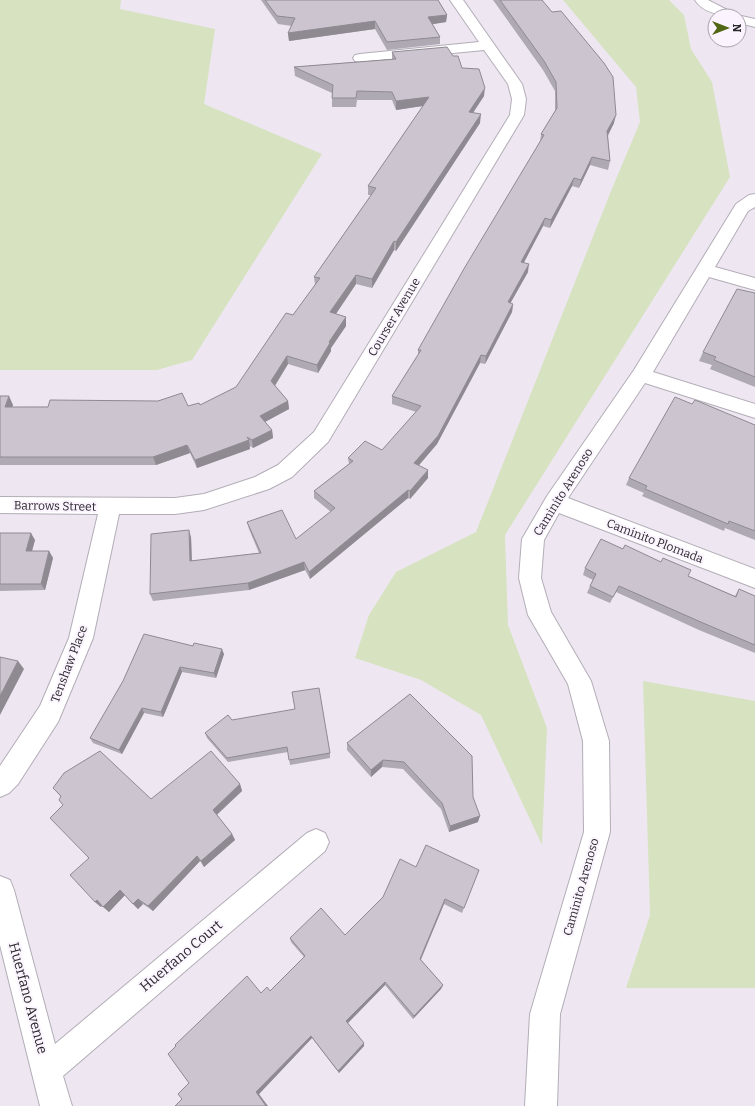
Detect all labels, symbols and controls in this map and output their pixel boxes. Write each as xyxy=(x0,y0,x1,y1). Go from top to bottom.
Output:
north arrow xyxy=(707,8,747,48)
text: N xyxy=(730,24,743,33)
street label: Courser Avenue xyxy=(365,275,423,359)
street label: Caminito Arenoso xyxy=(530,446,596,538)
street label: Barrows Street xyxy=(14,498,97,514)
street label: Caminito Plomada xyxy=(605,516,706,566)
street label: Tenshaw Place xyxy=(48,623,90,705)
street label: Caminito Arenoso xyxy=(560,837,602,937)
street label: Huerfano Court xyxy=(136,917,226,995)
street label: Huerfano Avenue xyxy=(5,940,51,1056)

